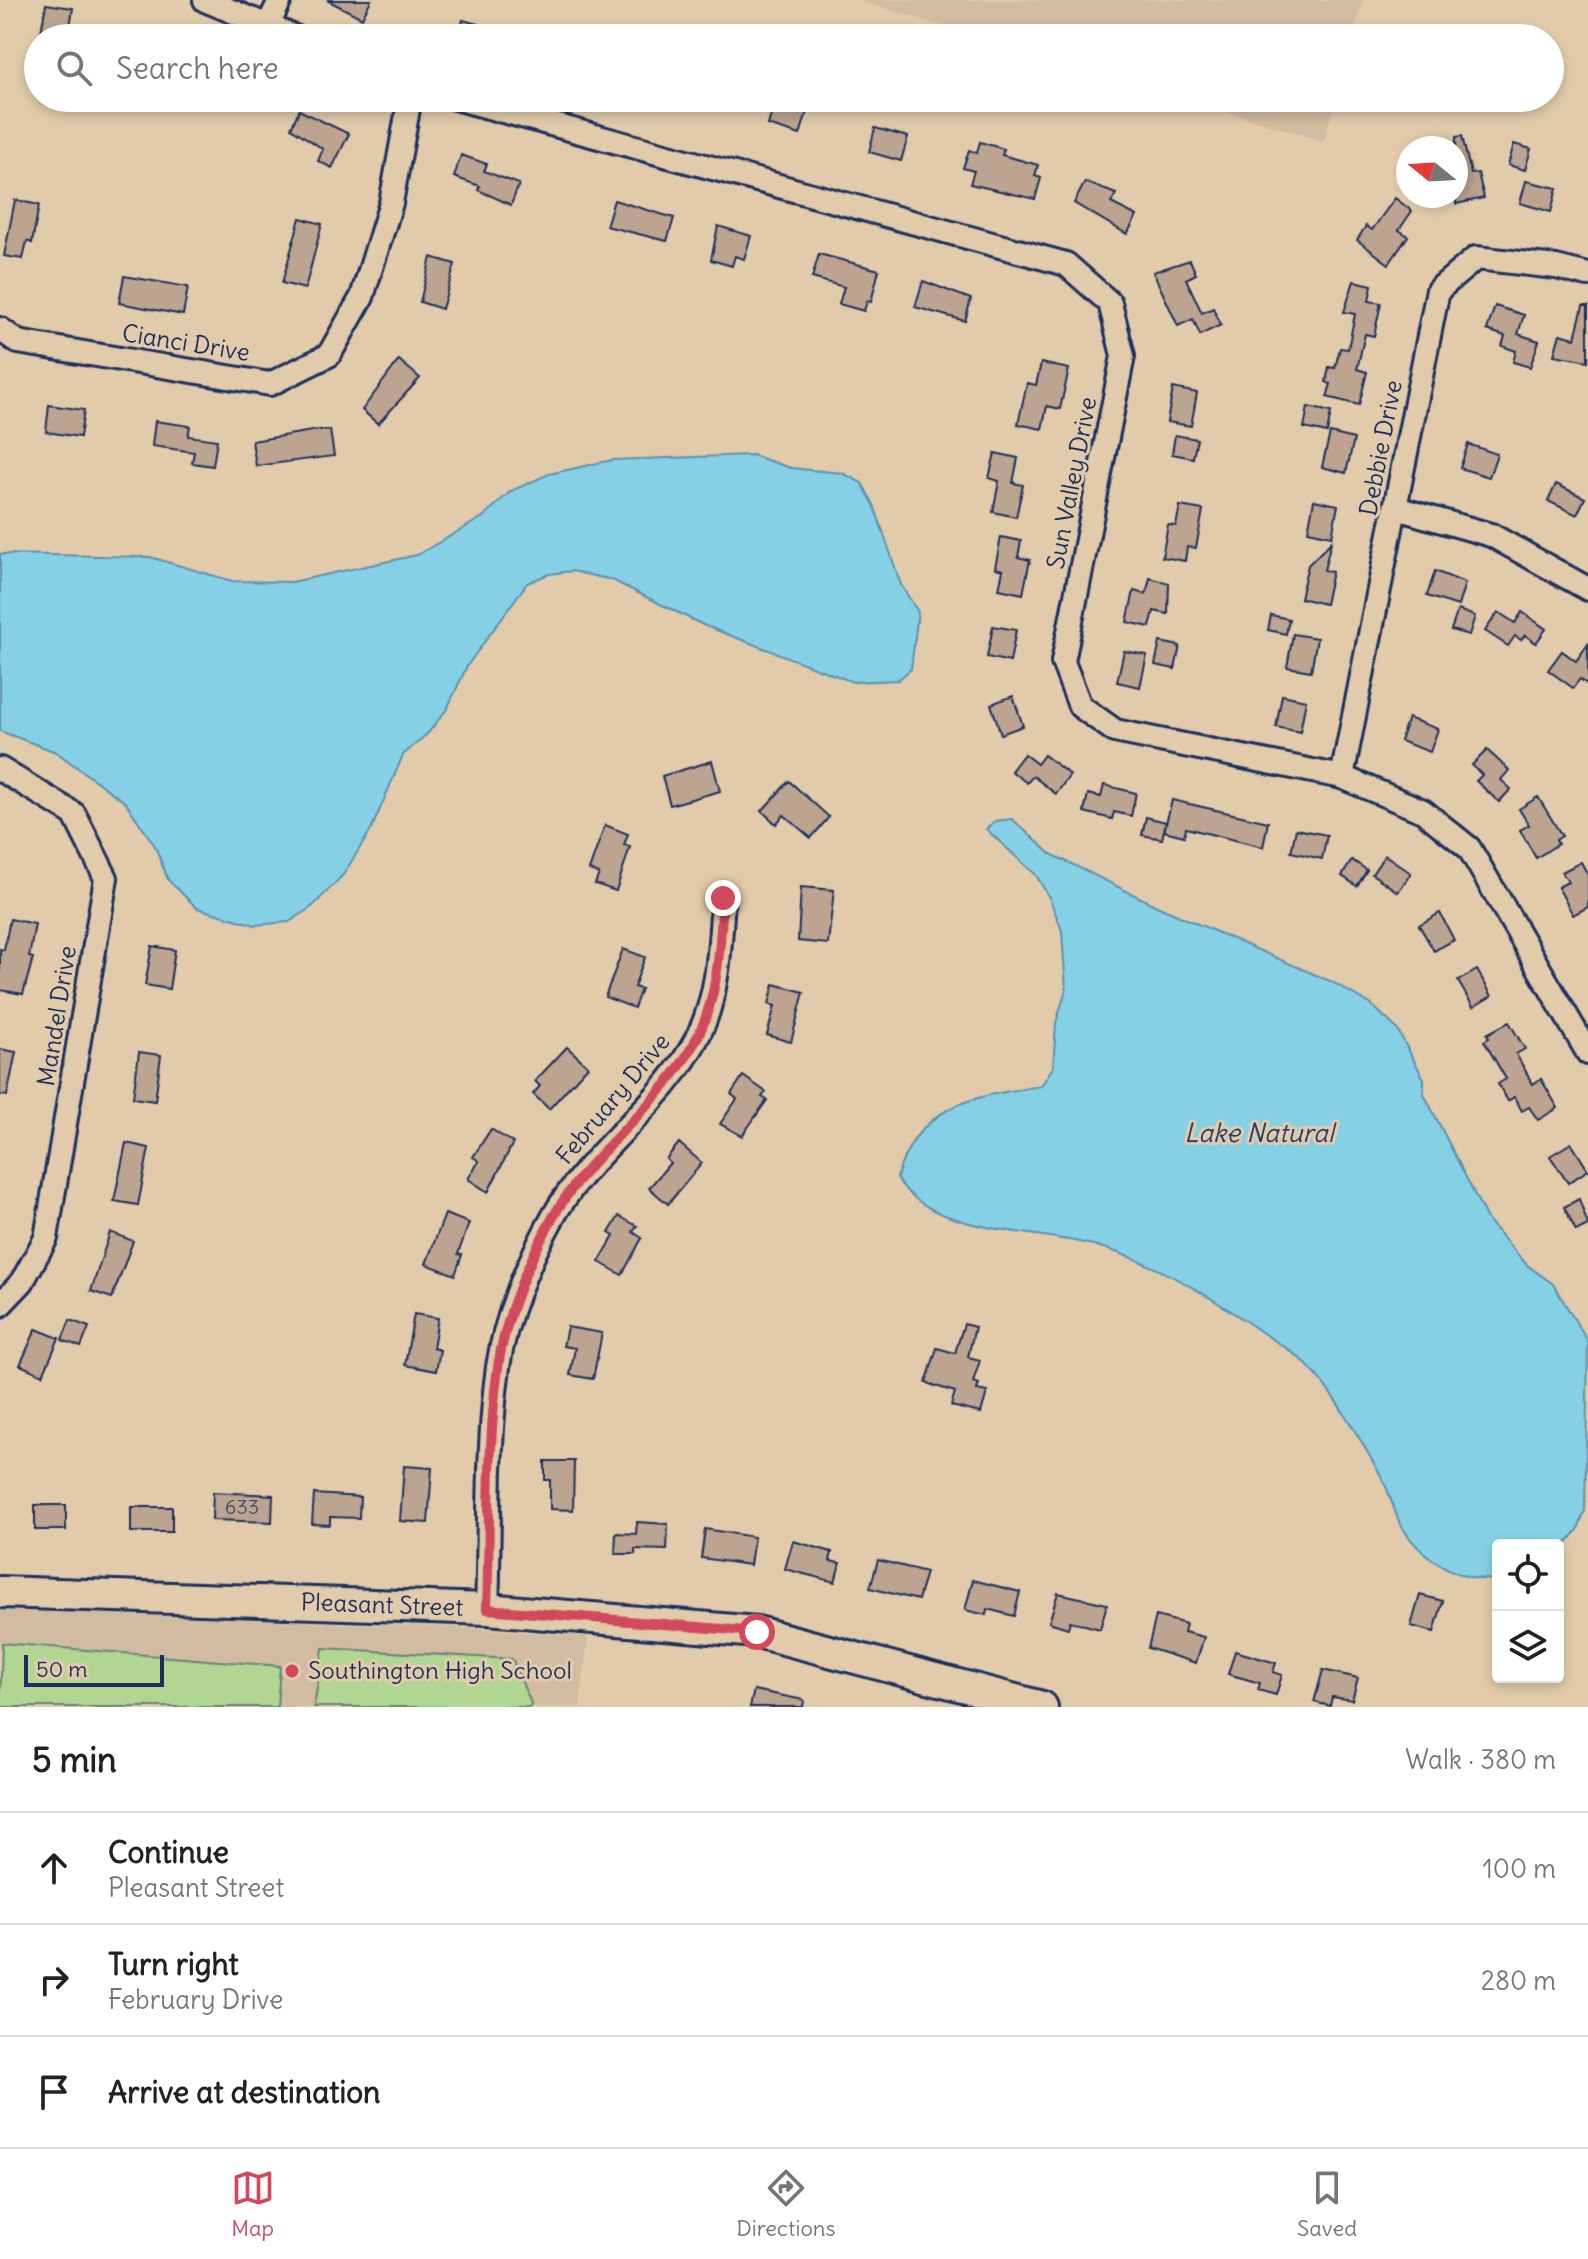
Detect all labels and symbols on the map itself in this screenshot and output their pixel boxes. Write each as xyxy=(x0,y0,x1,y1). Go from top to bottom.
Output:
north arrow xyxy=(1396,136,1468,208)
street label: Cianci Drive xyxy=(120,317,252,367)
street label: Debbie Drive xyxy=(1352,378,1408,518)
street label: Sun Valley Drive xyxy=(1040,394,1102,571)
route end xyxy=(705,880,741,916)
street label: Mandel Drive xyxy=(30,944,82,1088)
street label: February Drive xyxy=(549,1027,676,1170)
water label: Lake Natural xyxy=(1184,1116,1337,1149)
house number: 633 xyxy=(225,1494,259,1519)
street label: Pleasant Street xyxy=(300,1586,464,1622)
route start xyxy=(739,1614,775,1650)
scale bar xyxy=(24,1651,164,1687)
place label: Southington High School xyxy=(308,1655,572,1685)
marker: Southington High School xyxy=(283,1662,301,1680)

